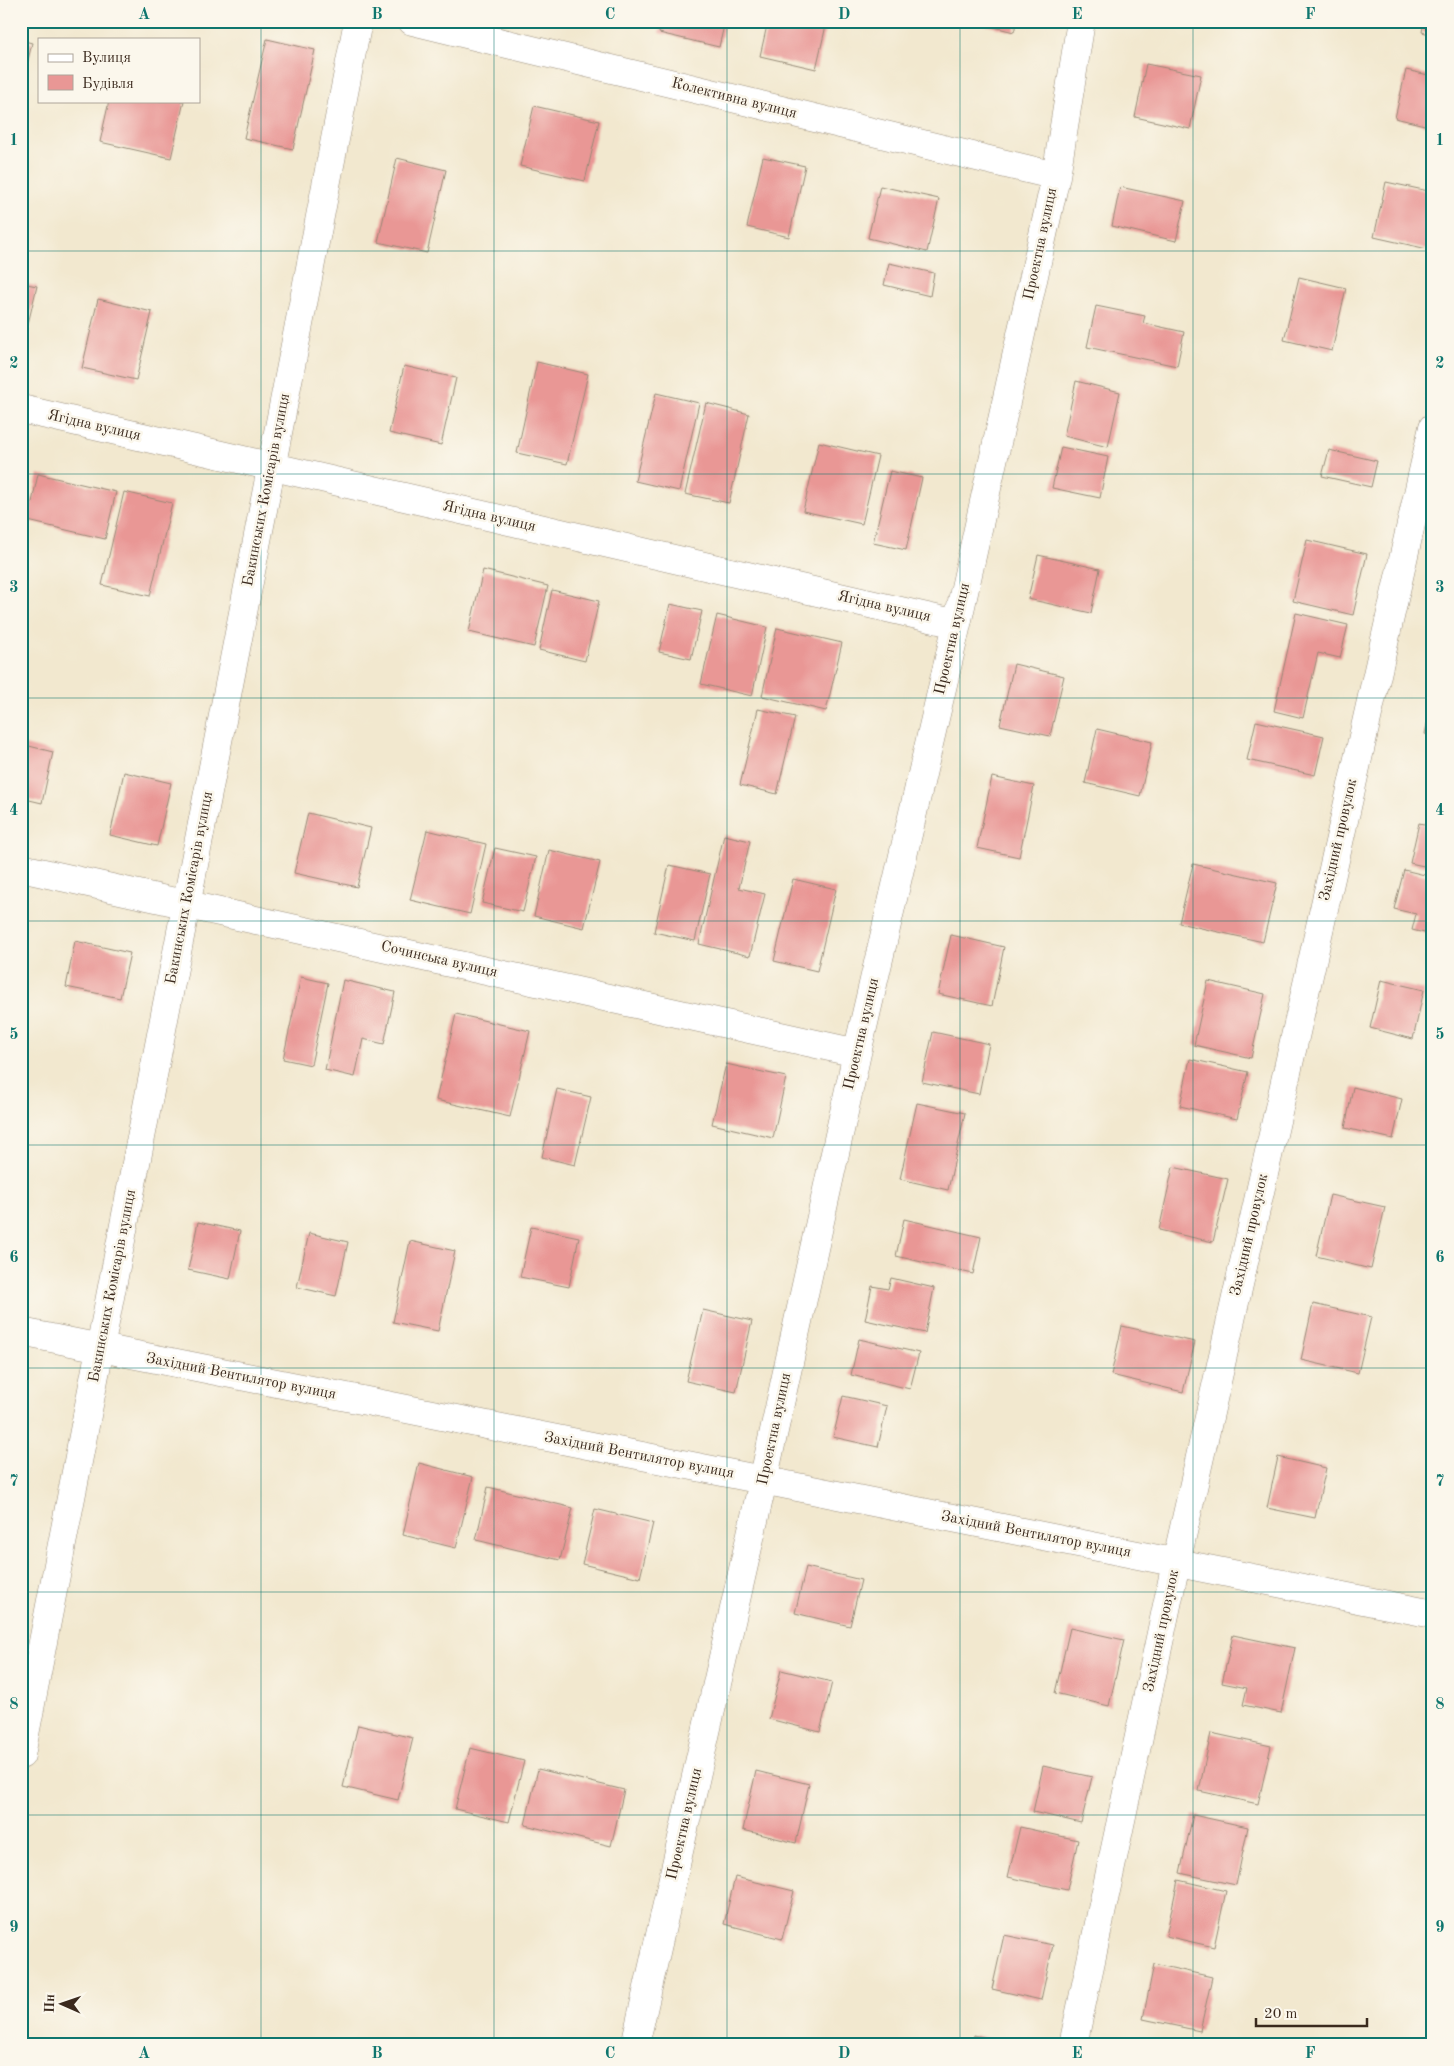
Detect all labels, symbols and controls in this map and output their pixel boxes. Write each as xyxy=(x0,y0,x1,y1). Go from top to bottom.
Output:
text: A xyxy=(138,7,150,23)
text: B xyxy=(371,7,383,23)
text: C xyxy=(605,7,615,23)
text: D xyxy=(838,7,850,23)
text: E xyxy=(1071,7,1083,23)
text: F xyxy=(1305,7,1316,23)
legend xyxy=(38,38,200,102)
text: Вулиця xyxy=(82,51,131,66)
street label: Колективна вулиця xyxy=(670,76,798,122)
text: Будівля xyxy=(82,77,134,92)
text: 1 xyxy=(9,133,19,149)
text: 1 xyxy=(1435,133,1445,149)
street label: Проектна вулиця xyxy=(1022,186,1060,301)
text: 2 xyxy=(9,356,19,372)
text: 2 xyxy=(1435,356,1445,372)
street label: Бакинських Комісарів вулиця xyxy=(241,392,293,588)
street label: Ягідна вулиця xyxy=(46,408,142,444)
street label: Ягідна вулиця xyxy=(441,499,537,535)
text: 3 xyxy=(9,580,19,596)
text: 3 xyxy=(1435,580,1445,596)
street label: Проектна вулиця xyxy=(933,581,973,696)
street label: Ягідна вулиця xyxy=(836,589,932,625)
street label: Західний провулок xyxy=(1318,777,1360,902)
street label: Бакинських Комісарів вулиця xyxy=(164,790,216,986)
text: 4 xyxy=(9,803,19,819)
text: 4 xyxy=(1435,803,1445,819)
street label: Сочинська вулиця xyxy=(379,939,499,981)
street label: Проектна вулиця xyxy=(842,976,882,1091)
text: 5 xyxy=(9,1027,19,1043)
text: 5 xyxy=(1435,1027,1445,1043)
street label: Західний провулок xyxy=(1229,1172,1271,1297)
street label: Бакинських Комісарів вулиця xyxy=(87,1188,139,1384)
text: 6 xyxy=(9,1250,19,1266)
text: 6 xyxy=(1435,1250,1445,1266)
street label: Західний Вентилятор вулиця xyxy=(145,1351,337,1403)
street label: Проектна вулиця xyxy=(756,1371,794,1486)
street label: Західний Вентилятор вулиця xyxy=(543,1430,735,1482)
text: 7 xyxy=(9,1474,19,1490)
text: 7 xyxy=(1435,1474,1445,1490)
street label: Західний Вентилятор вулиця xyxy=(940,1509,1132,1561)
street label: Західний провулок xyxy=(1142,1568,1182,1694)
text: 8 xyxy=(9,1697,19,1713)
text: 8 xyxy=(1435,1697,1445,1713)
street label: Проектна вулиця xyxy=(665,1766,705,1881)
text: 9 xyxy=(9,1920,19,1936)
text: 9 xyxy=(1435,1920,1445,1936)
north arrow xyxy=(38,1978,88,2028)
text: Пн xyxy=(43,1994,57,2013)
scale bar xyxy=(1256,1996,1368,2028)
text: 20 m xyxy=(1264,2007,1298,2022)
text: A xyxy=(138,2046,150,2062)
text: B xyxy=(371,2046,383,2062)
text: C xyxy=(605,2046,615,2062)
text: D xyxy=(838,2046,850,2062)
text: E xyxy=(1071,2046,1083,2062)
text: F xyxy=(1305,2046,1316,2062)

